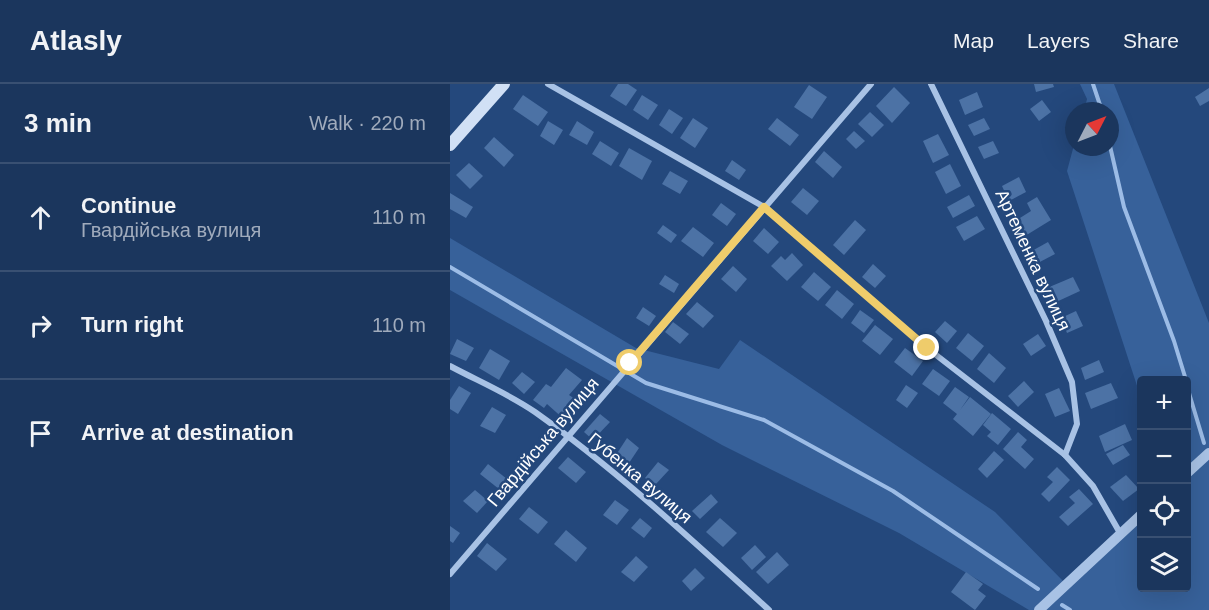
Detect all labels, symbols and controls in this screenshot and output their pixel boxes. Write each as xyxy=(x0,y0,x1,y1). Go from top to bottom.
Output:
text: Atlasly xyxy=(30,25,122,56)
text: Map xyxy=(953,29,994,52)
text: Layers xyxy=(1027,29,1090,52)
text: Share xyxy=(1123,29,1179,52)
north arrow xyxy=(1065,102,1119,156)
text: 3 min xyxy=(24,108,92,138)
text: Walk · 220 m xyxy=(309,112,426,134)
street label: Артеменка вулиця xyxy=(991,186,1075,334)
text: Continue xyxy=(81,193,176,218)
icon: ahead xyxy=(24,201,57,234)
text: 110 m xyxy=(372,206,426,228)
text: Гвардійська вулиця xyxy=(81,219,261,241)
icon: right xyxy=(24,309,57,342)
text: Turn right xyxy=(81,312,183,337)
text: 110 m xyxy=(372,314,426,336)
route end xyxy=(913,334,939,360)
route start xyxy=(616,349,642,375)
street label: Гвардійська вулиця xyxy=(483,373,603,511)
map controls xyxy=(1137,376,1191,592)
button: + xyxy=(1137,376,1191,430)
icon: arrive xyxy=(24,417,57,450)
text: Arrive at destination xyxy=(81,420,294,445)
street label: Губенка вулиця xyxy=(584,429,696,527)
button: − xyxy=(1137,430,1191,484)
button: locate xyxy=(1137,484,1191,538)
button: layers xyxy=(1137,538,1191,592)

